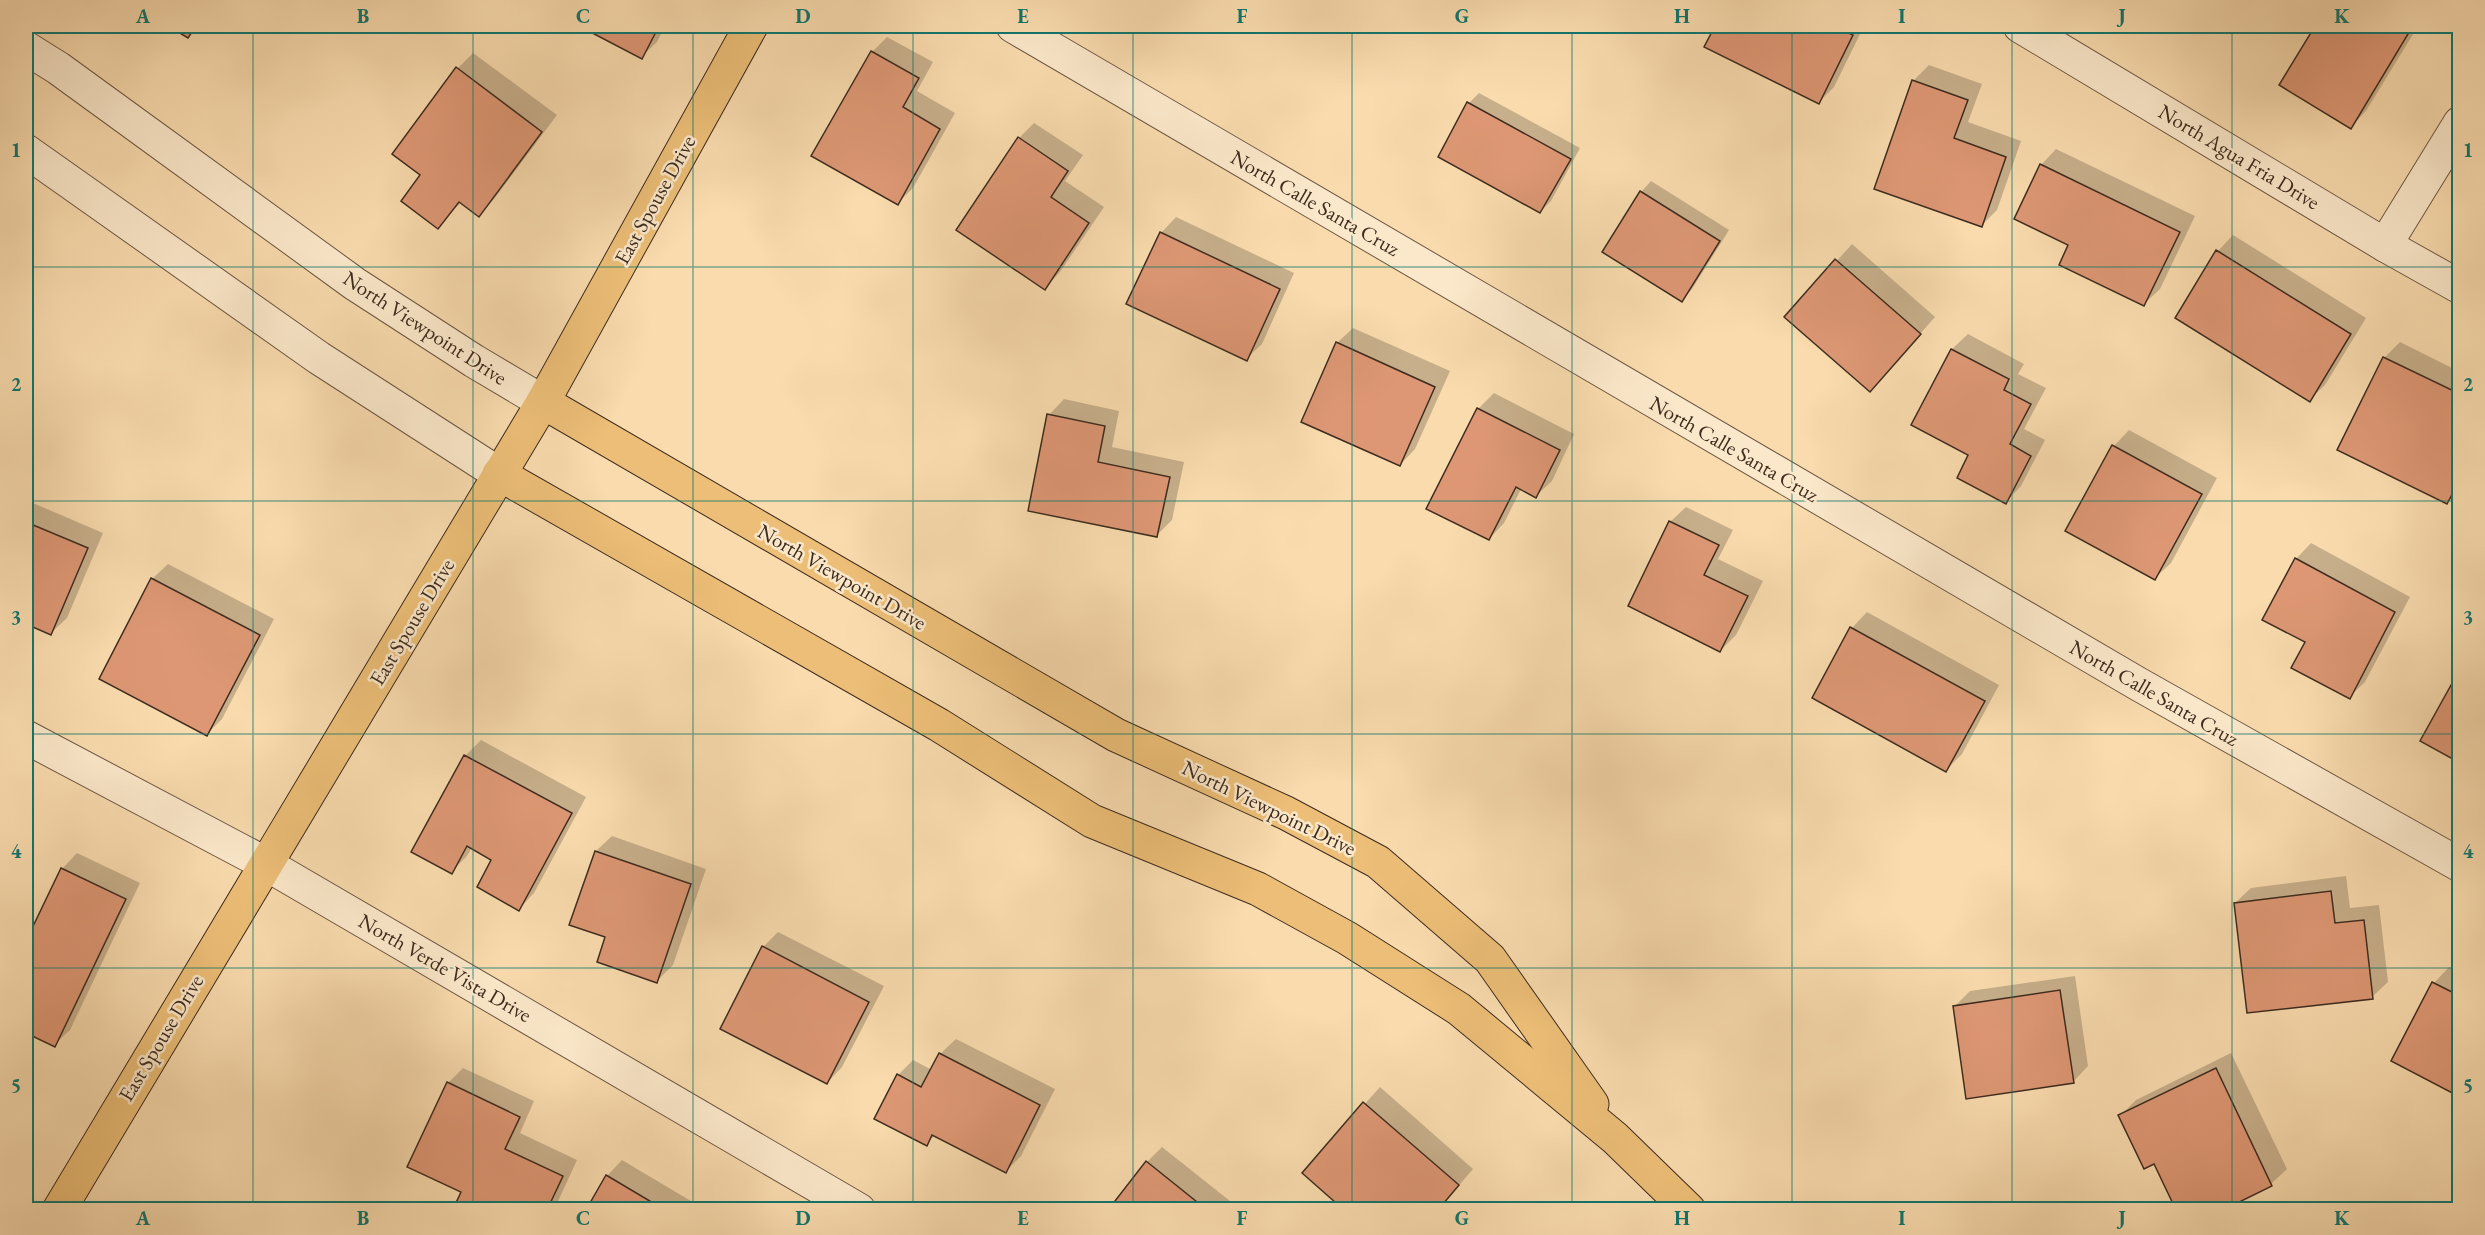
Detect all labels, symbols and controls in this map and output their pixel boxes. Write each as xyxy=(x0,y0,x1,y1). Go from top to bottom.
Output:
text: A xyxy=(135,3,151,29)
text: B xyxy=(357,3,369,29)
text: C xyxy=(576,3,590,29)
text: D xyxy=(795,3,811,29)
text: E xyxy=(1017,3,1029,29)
text: F xyxy=(1237,3,1248,29)
text: G xyxy=(1455,3,1469,29)
text: H xyxy=(1674,3,1690,29)
text: I xyxy=(1898,3,1906,29)
text: J xyxy=(2116,3,2126,29)
text: K xyxy=(2334,3,2350,29)
street label: North Agua Fria Drive xyxy=(2154,98,2325,215)
street label: East Spouse Drive xyxy=(608,130,701,269)
text: 1 xyxy=(11,137,21,163)
text: 1 xyxy=(2463,137,2473,163)
street label: North Calle Santa Cruz xyxy=(1226,143,1405,262)
street label: North Viewpoint Drive xyxy=(338,264,512,391)
text: 2 xyxy=(11,371,22,397)
text: 2 xyxy=(2463,371,2474,397)
street label: North Calle Santa Cruz xyxy=(1645,389,1824,508)
street label: North Viewpoint Drive xyxy=(753,517,931,636)
street label: East Spouse Drive xyxy=(363,553,460,690)
text: 3 xyxy=(11,604,21,630)
text: 3 xyxy=(2463,604,2473,630)
street label: North Calle Santa Cruz xyxy=(2065,633,2244,752)
street label: North Viewpoint Drive xyxy=(1178,754,1361,861)
text: 4 xyxy=(11,838,22,864)
text: 4 xyxy=(2463,838,2474,864)
street label: North Verde Vista Drive xyxy=(354,907,537,1028)
street label: East Spouse Drive xyxy=(112,969,209,1106)
text: 5 xyxy=(11,1072,21,1098)
text: 5 xyxy=(2463,1072,2473,1098)
text: A xyxy=(135,1205,151,1231)
text: B xyxy=(357,1205,369,1231)
text: C xyxy=(576,1205,590,1231)
text: D xyxy=(795,1205,811,1231)
text: E xyxy=(1017,1205,1029,1231)
text: F xyxy=(1237,1205,1248,1231)
text: G xyxy=(1455,1205,1469,1231)
text: H xyxy=(1674,1205,1690,1231)
text: I xyxy=(1898,1205,1906,1231)
text: J xyxy=(2116,1205,2126,1231)
text: K xyxy=(2334,1205,2350,1231)

